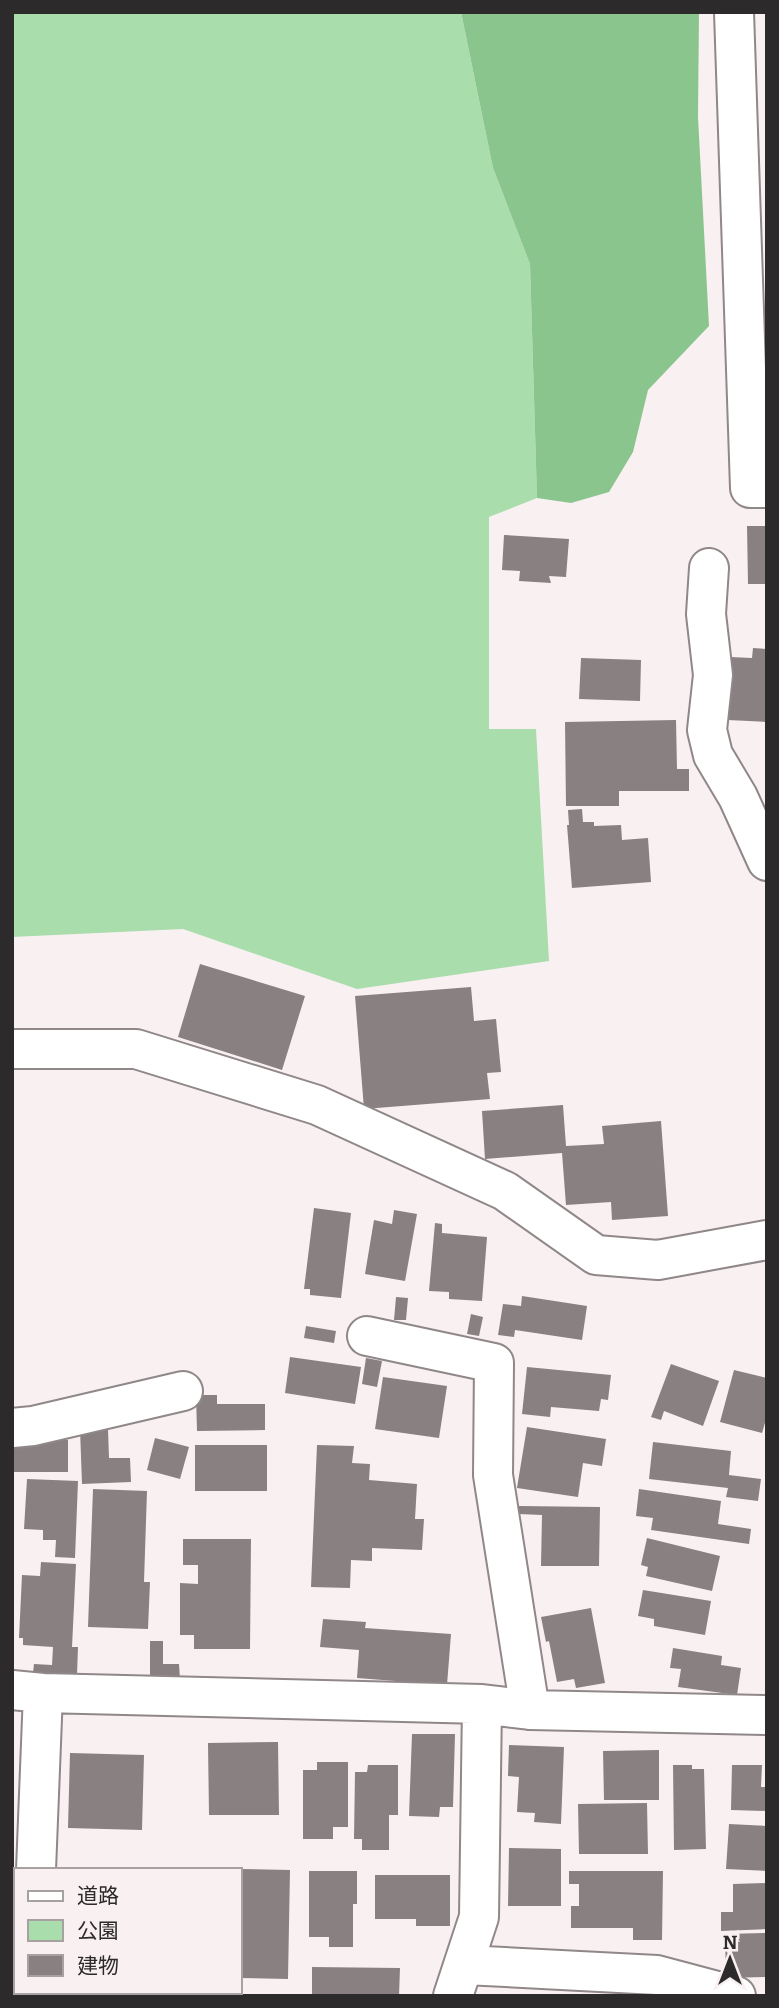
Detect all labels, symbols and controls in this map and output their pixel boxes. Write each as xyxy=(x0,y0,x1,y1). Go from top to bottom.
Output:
legend xyxy=(14,1868,242,1994)
text: 道路 xyxy=(77,1883,119,1909)
text: 公園 xyxy=(77,1918,119,1944)
north arrow xyxy=(695,1924,765,1994)
text: N xyxy=(723,1931,738,1954)
text: 建物 xyxy=(77,1953,119,1979)

